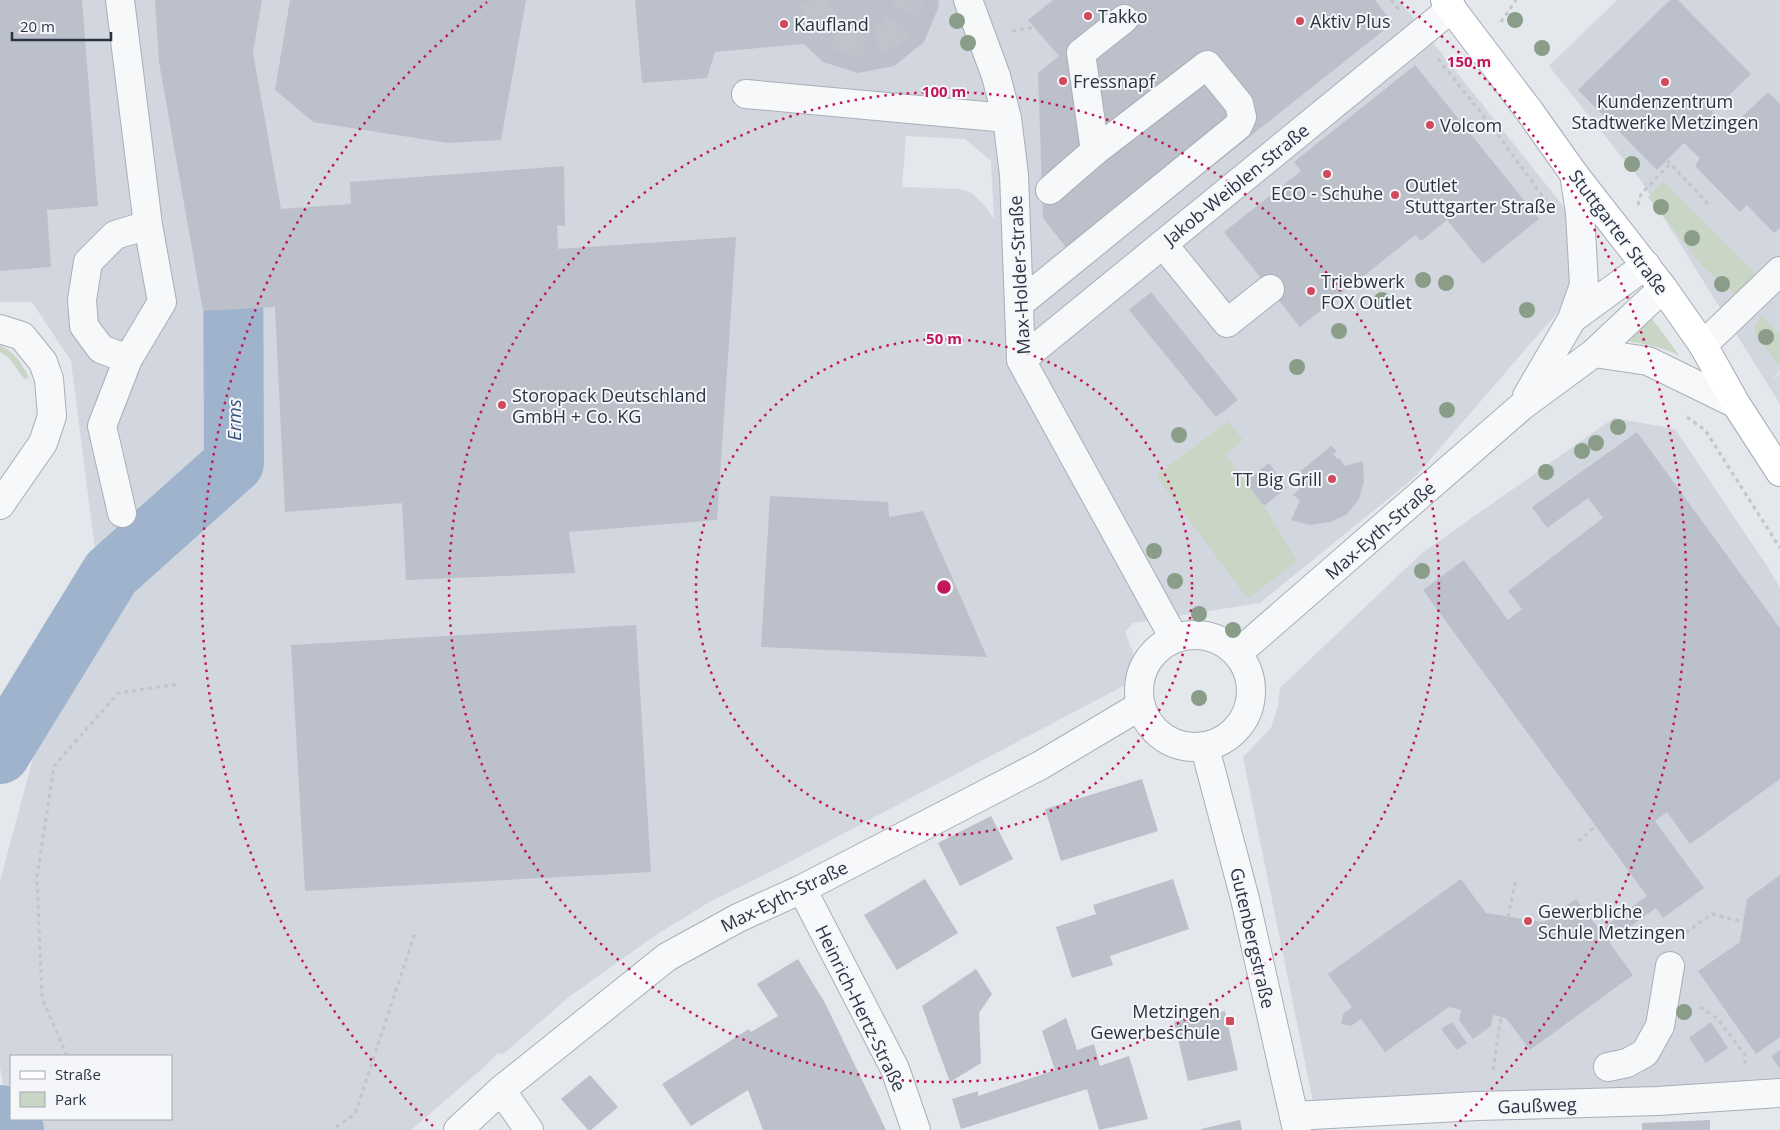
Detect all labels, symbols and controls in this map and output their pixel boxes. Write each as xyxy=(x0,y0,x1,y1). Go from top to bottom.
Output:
place label: Takko xyxy=(1098,4,1148,28)
place label: Aktiv Plus xyxy=(1310,9,1390,33)
scale bar xyxy=(12,10,111,42)
marker: Takko xyxy=(1082,10,1094,22)
place label: Kaufland xyxy=(794,12,869,36)
marker: Aktiv Plus xyxy=(1294,15,1306,27)
text: 20 m xyxy=(20,16,55,36)
marker: Kaufland xyxy=(778,18,790,30)
text: 150 m xyxy=(1447,51,1491,71)
place label: Fressnapf xyxy=(1073,69,1156,93)
marker: Fressnapf xyxy=(1057,75,1069,87)
marker: Kundenzentrum Stadtwerke Metzingen xyxy=(1659,76,1671,88)
text: 100 m xyxy=(922,81,966,101)
place label: Kundenzentrum Stadtwerke Metzingen xyxy=(1571,89,1759,134)
place label: Volcom xyxy=(1440,113,1502,137)
street label: Jakob-Weiblen-Straße xyxy=(1157,118,1314,251)
marker: Volcom xyxy=(1424,119,1436,131)
street label: Stuttgarter Straße xyxy=(1564,165,1674,299)
marker: ECO - Schuhe xyxy=(1321,168,1333,180)
place label: Outlet Stuttgarter Straße xyxy=(1405,173,1556,218)
place label: ECO - Schuhe xyxy=(1271,181,1383,205)
marker: Outlet Stuttgarter Straße xyxy=(1389,189,1401,201)
street label: Max-Holder-Straße xyxy=(1003,195,1035,355)
place label: Triebwerk FOX Outlet xyxy=(1321,269,1412,314)
marker: Triebwerk FOX Outlet xyxy=(1305,285,1317,297)
text: 50 m xyxy=(926,328,962,348)
place label: Storopack Deutschland GmbH + Co. KG xyxy=(512,383,707,428)
water label: Erms xyxy=(221,399,247,441)
marker: Storopack Deutschland GmbH + Co. KG xyxy=(496,399,508,411)
place label: TT Big Grill xyxy=(1233,467,1322,491)
marker: TT Big Grill xyxy=(1326,473,1338,485)
street label: Max-Eyth-Straße xyxy=(1320,475,1440,585)
centre of rings xyxy=(935,578,953,596)
street label: Max-Eyth-Straße xyxy=(716,855,852,937)
street label: Gutenbergstraße xyxy=(1225,865,1281,1011)
place label: Gewerbliche Schule Metzingen xyxy=(1538,899,1686,944)
marker: Gewerbliche Schule Metzingen xyxy=(1522,915,1534,927)
street label: Heinrich-Hertz-Straße xyxy=(810,921,912,1095)
place label: Metzingen Gewerbeschule xyxy=(1090,999,1220,1044)
marker: Metzingen Gewerbeschule xyxy=(1224,1015,1236,1027)
legend xyxy=(10,1055,172,1120)
text: Straße xyxy=(55,1064,101,1084)
text: Park xyxy=(55,1089,86,1109)
street label: Gaußweg xyxy=(1497,1092,1577,1118)

